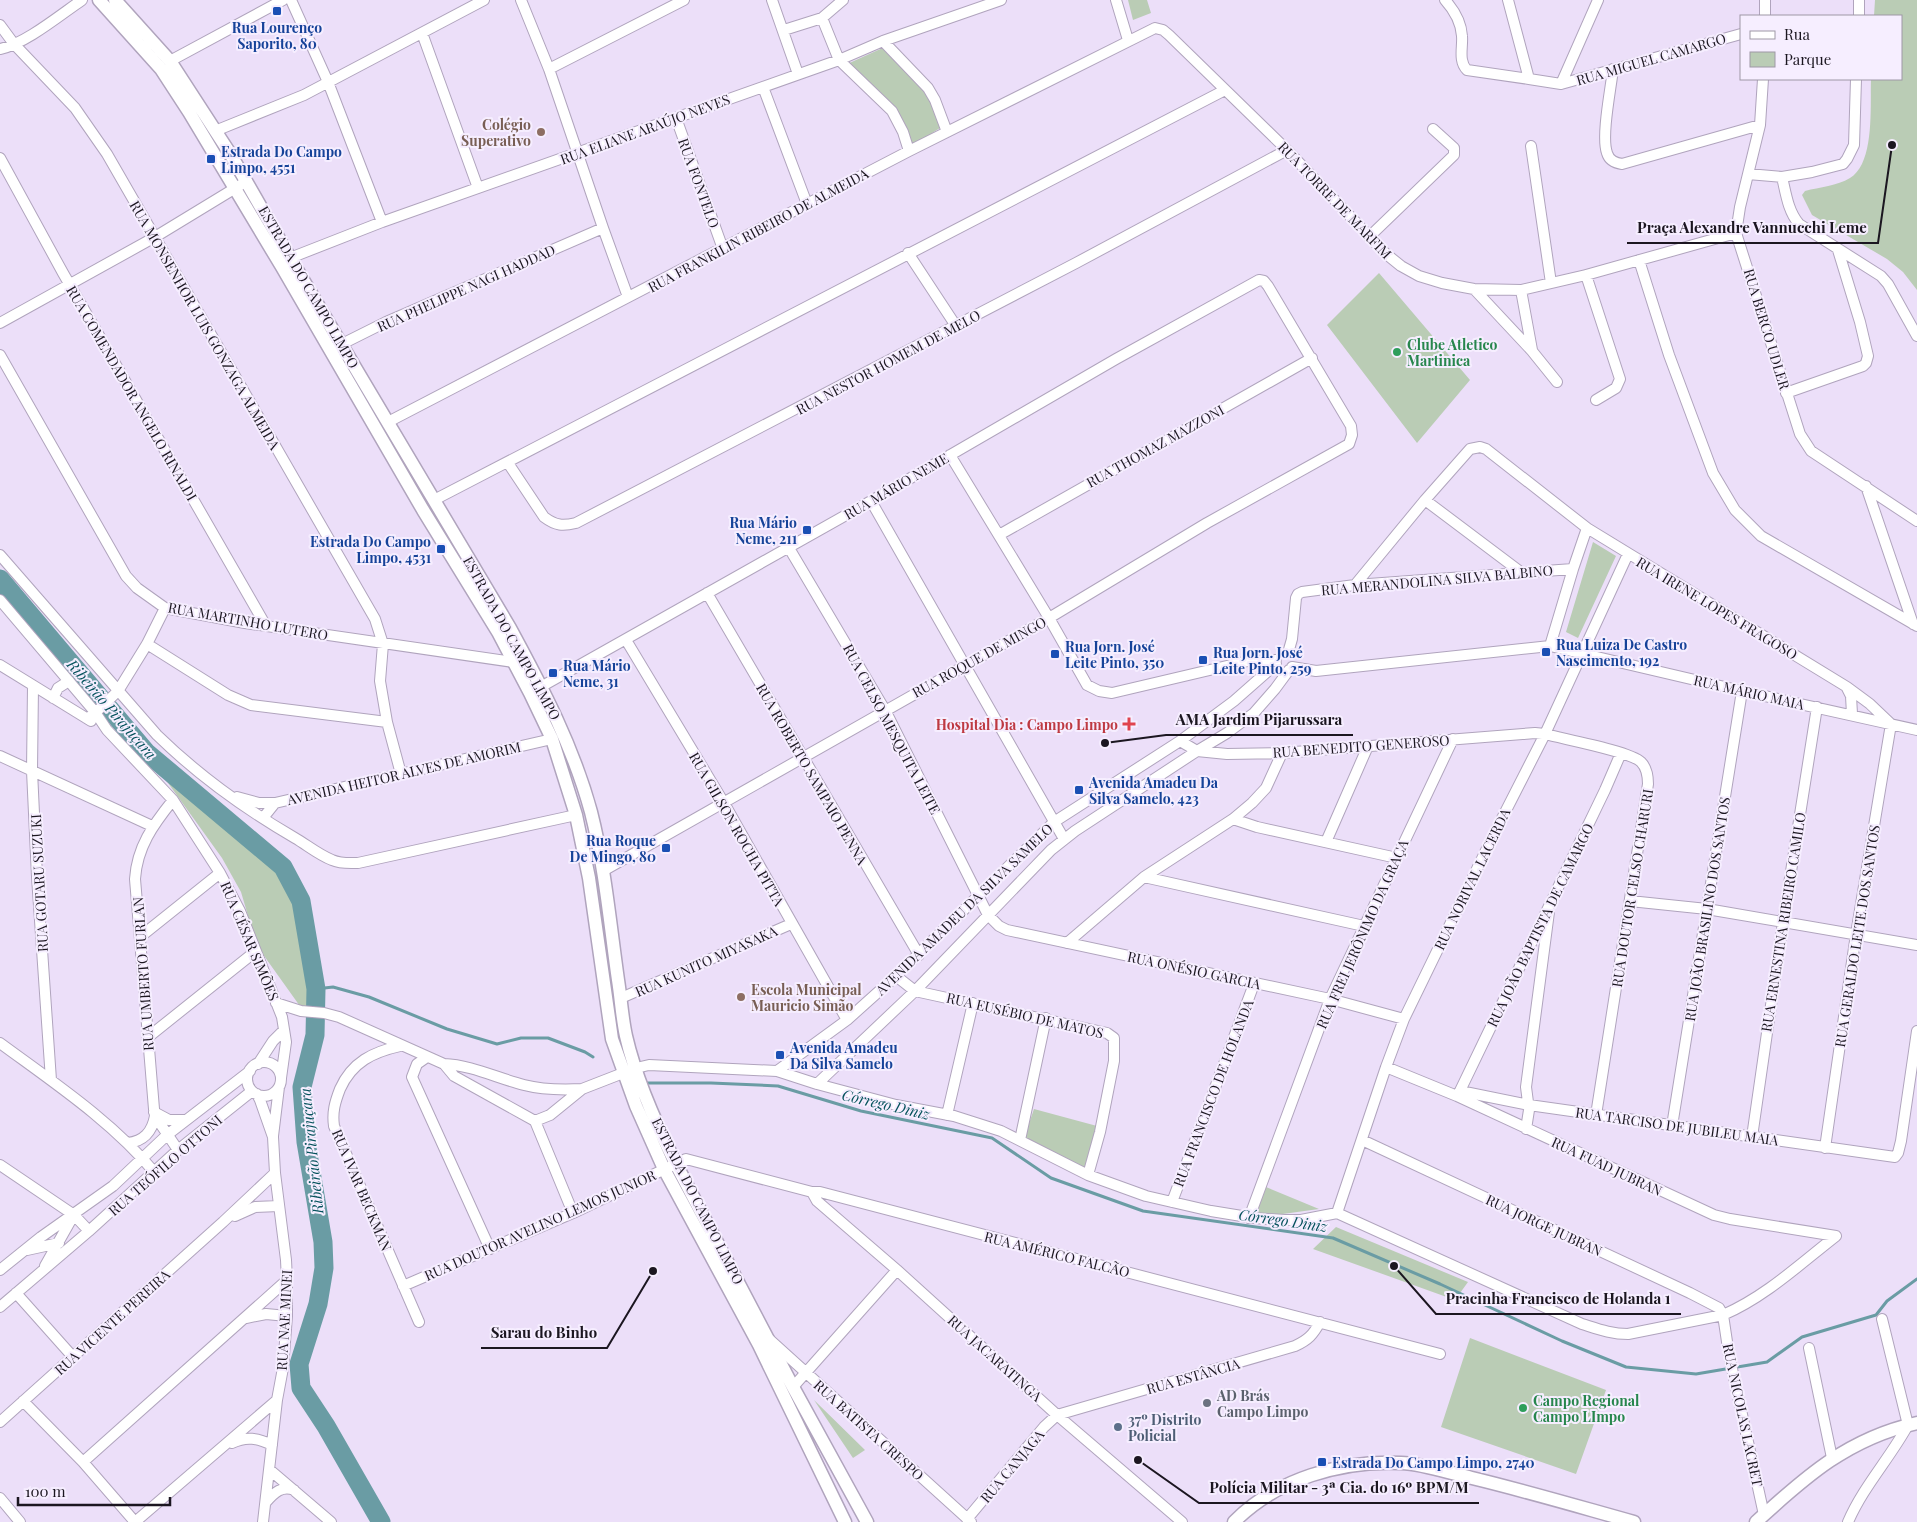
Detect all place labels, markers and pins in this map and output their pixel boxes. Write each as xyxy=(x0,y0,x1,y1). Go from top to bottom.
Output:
marker: Rua Lourenço Saporito, 80 xyxy=(271,5,283,17)
place label: Rua Lourenço Saporito, 80 xyxy=(232,18,322,53)
place label: Colégio Superativo xyxy=(461,115,531,150)
marker: Colégio Superativo xyxy=(535,126,547,138)
place label: Estrada Do Campo Limpo, 4551 xyxy=(221,142,342,177)
marker: Estrada Do Campo Limpo, 4551 xyxy=(205,153,217,165)
callout: Praça Alexandre Vannucchi Leme xyxy=(1627,213,1878,243)
place label: Clube Atletico Martinica xyxy=(1407,335,1498,370)
marker: Clube Atletico Martinica xyxy=(1391,346,1403,358)
place label: Rua Mário Neme, 211 xyxy=(729,513,797,548)
marker: Rua Mário Neme, 211 xyxy=(801,524,813,536)
place label: Estrada Do Campo Limpo, 4531 xyxy=(310,532,431,567)
marker: Estrada Do Campo Limpo, 4531 xyxy=(435,543,447,555)
place label: Rua Luiza De Castro Nascimento, 192 xyxy=(1556,635,1687,670)
place label: Rua Jorn. José Leite Pinto, 350 xyxy=(1065,637,1164,672)
place label: Rua Jorn. José Leite Pinto, 259 xyxy=(1213,643,1312,678)
marker: Rua Luiza De Castro Nascimento, 192 xyxy=(1540,646,1552,658)
marker: Rua Jorn. José Leite Pinto, 350 xyxy=(1049,648,1061,660)
marker: Rua Jorn. José Leite Pinto, 259 xyxy=(1197,654,1209,666)
place label: Rua Mário Neme, 31 xyxy=(563,656,631,691)
marker: Rua Mário Neme, 31 xyxy=(547,667,559,679)
callout: AMA Jardim Pijarussara xyxy=(1166,705,1353,735)
place label: Hospital Dia : Campo Limpo xyxy=(936,715,1118,734)
marker: Hospital Dia : Campo Limpo xyxy=(1122,717,1136,731)
place label: Avenida Amadeu Da Silva Samelo, 423 xyxy=(1088,773,1219,808)
marker: Avenida Amadeu Da Silva Samelo, 423 xyxy=(1073,784,1085,796)
place label: Rua Roque De Mingo, 80 xyxy=(570,831,656,866)
marker: Rua Roque De Mingo, 80 xyxy=(660,842,672,854)
place label: Escola Municipal Mauricio Simão xyxy=(751,980,862,1015)
marker: Escola Municipal Mauricio Simão xyxy=(735,991,747,1003)
place label: Avenida Amadeu Da Silva Samelo xyxy=(789,1038,898,1073)
marker: Avenida Amadeu Da Silva Samelo xyxy=(774,1049,786,1061)
callout: Pracinha Francisco de Holanda 1 xyxy=(1436,1284,1681,1314)
callout: Sarau do Binho xyxy=(481,1318,607,1348)
place label: AD Brás Campo Limpo xyxy=(1216,1386,1308,1421)
place label: Campo Regional Campo LImpo xyxy=(1533,1391,1640,1426)
marker: AD Brás Campo Limpo xyxy=(1201,1397,1213,1409)
marker: Campo Regional Campo LImpo xyxy=(1517,1402,1529,1414)
place label: 37º Distrito Policial xyxy=(1128,1410,1202,1445)
marker: 37º Distrito Policial xyxy=(1112,1421,1124,1433)
place label: Estrada Do Campo Limpo, 2740 xyxy=(1332,1453,1535,1472)
marker: Estrada Do Campo Limpo, 2740 xyxy=(1316,1456,1328,1468)
callout: Polícia Militar - 3ª Cia. do 16º BPM/M xyxy=(1199,1473,1479,1503)

